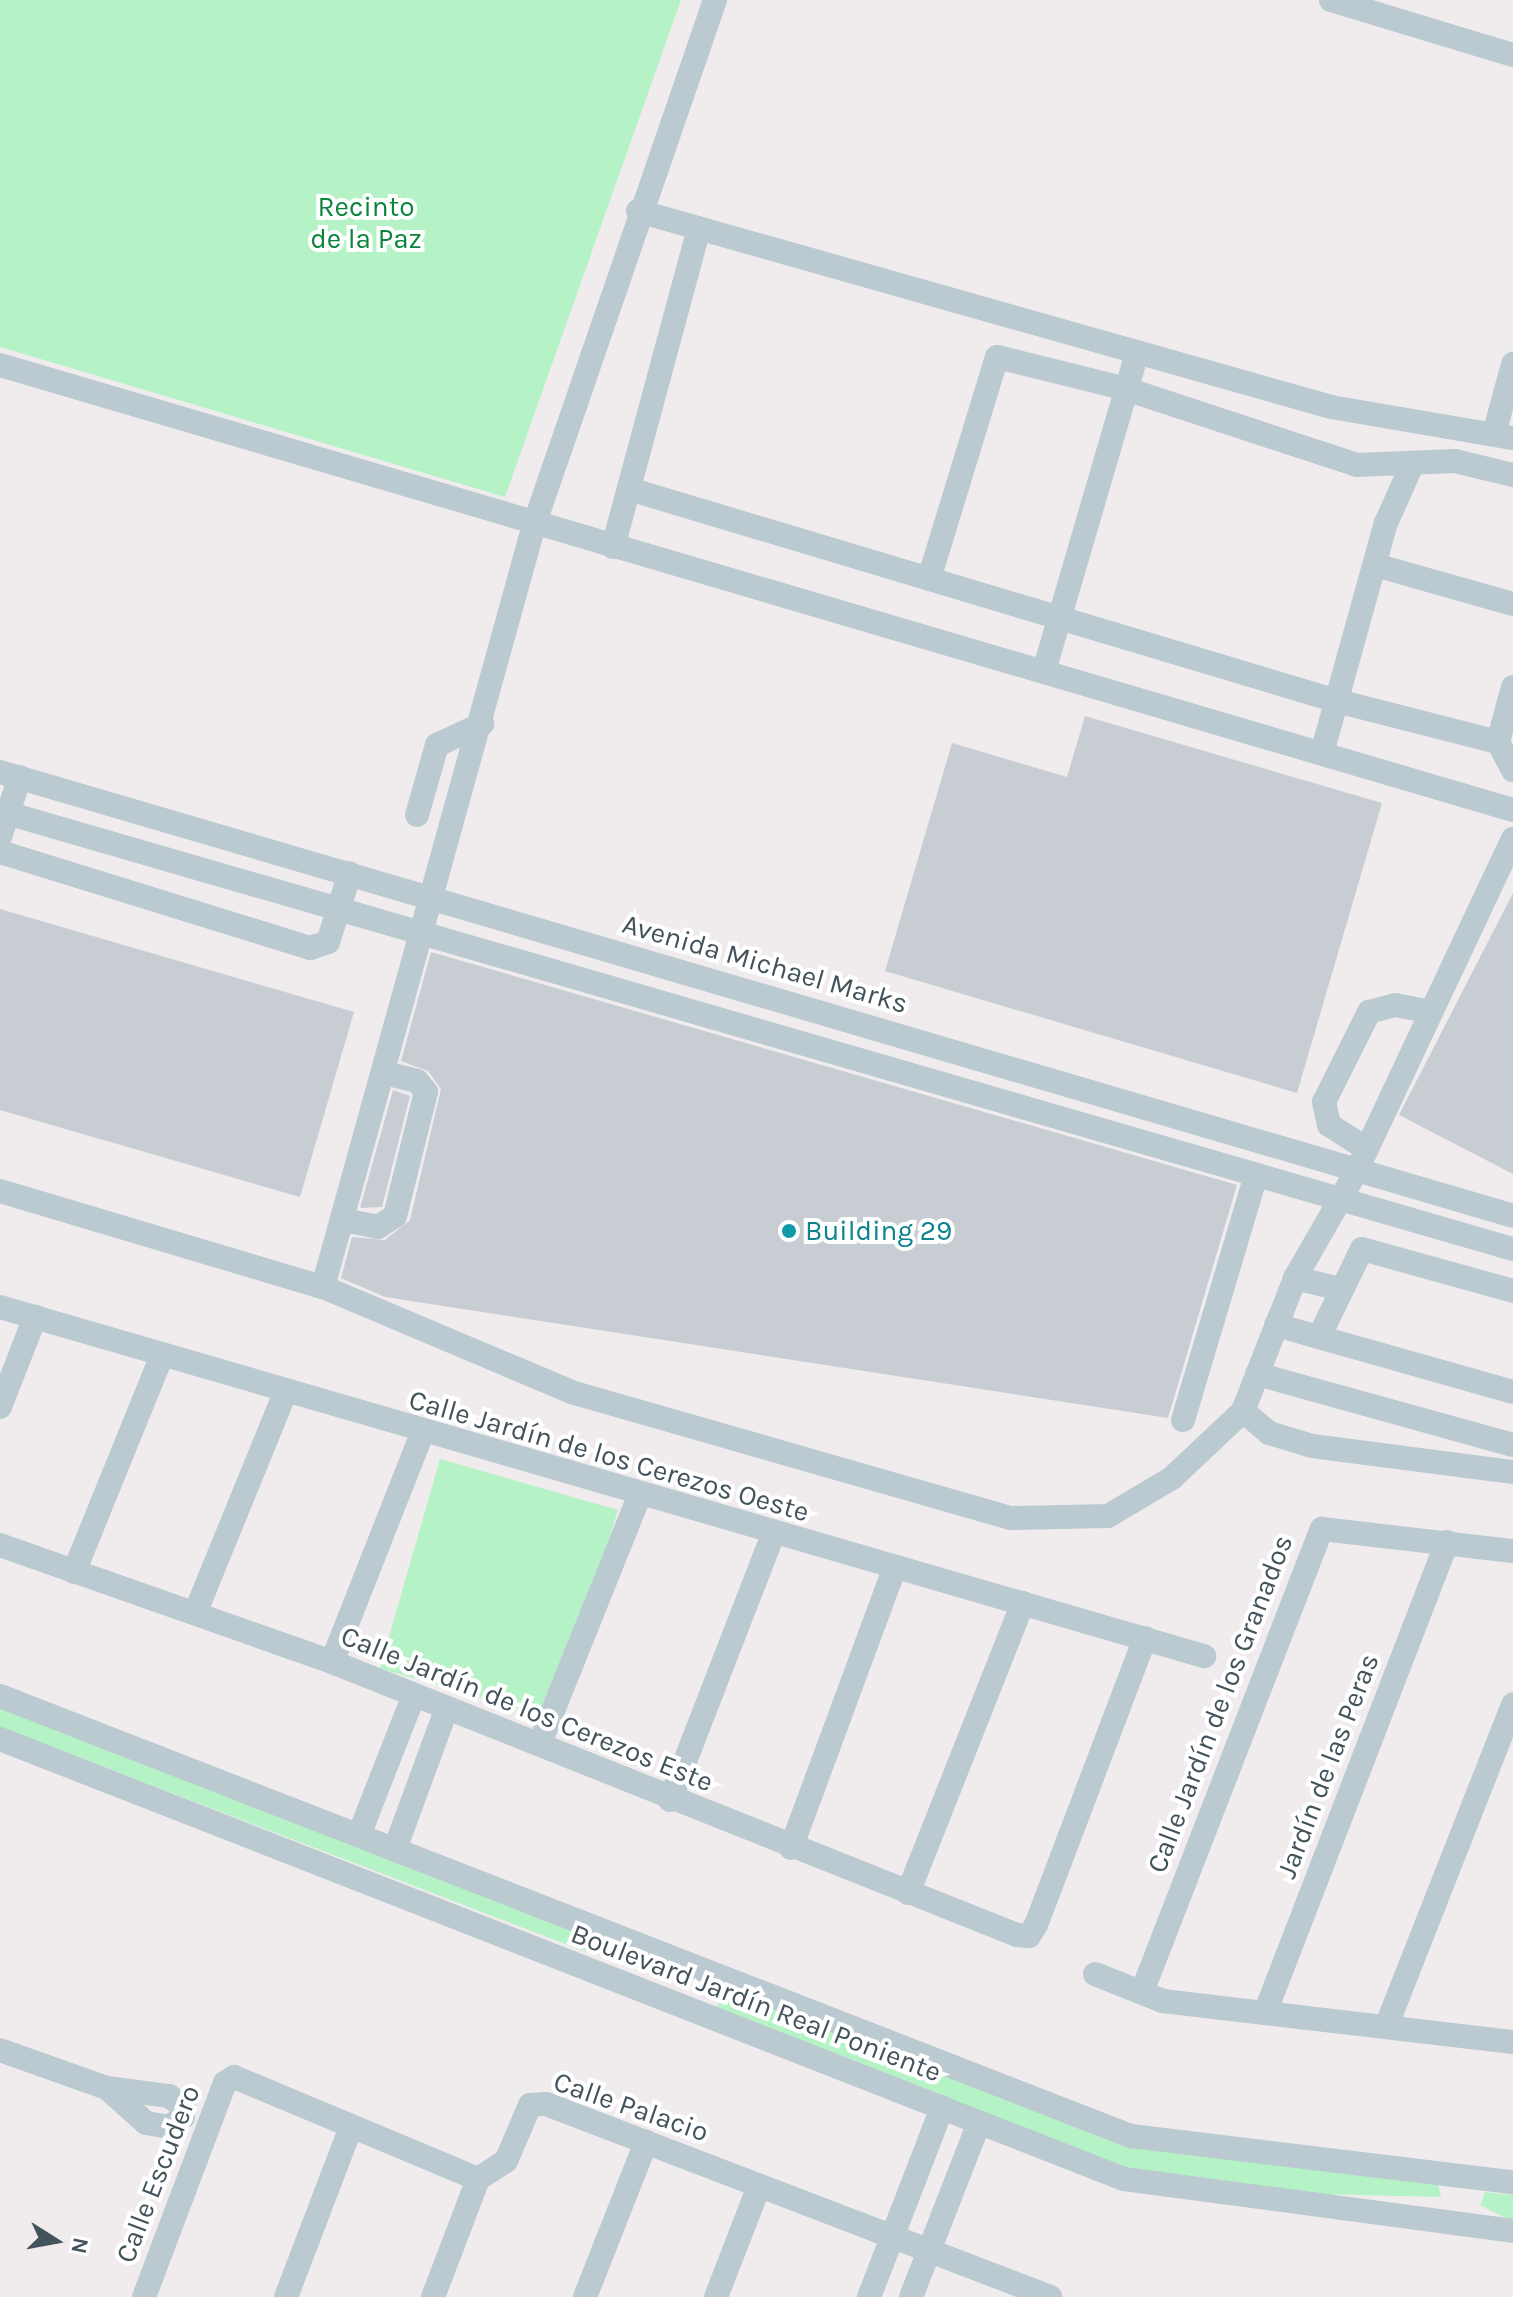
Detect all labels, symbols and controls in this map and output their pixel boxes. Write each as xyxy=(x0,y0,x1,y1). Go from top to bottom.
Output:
park label: Recinto de la Paz xyxy=(310,190,422,256)
street label: Avenida Michael Marks xyxy=(618,907,912,1021)
place label: Building 29 xyxy=(805,1214,952,1248)
marker: Building 29 xyxy=(780,1222,798,1240)
street label: Calle Jardín de los Cerezos Oeste xyxy=(405,1383,813,1529)
street label: Calle Jardín de los Granados xyxy=(1140,1530,1300,1878)
street label: Calle Jardín de los Cerezos Este xyxy=(336,1619,718,1799)
street label: Jardín de las Peras xyxy=(1270,1649,1386,1883)
street label: Boulevard Jardín Real Poniente xyxy=(566,1917,946,2089)
street label: Calle Palacio xyxy=(549,2065,713,2149)
street label: Calle Escudero xyxy=(109,2080,207,2268)
north arrow xyxy=(16,2201,96,2281)
text: N xyxy=(65,2235,94,2256)

